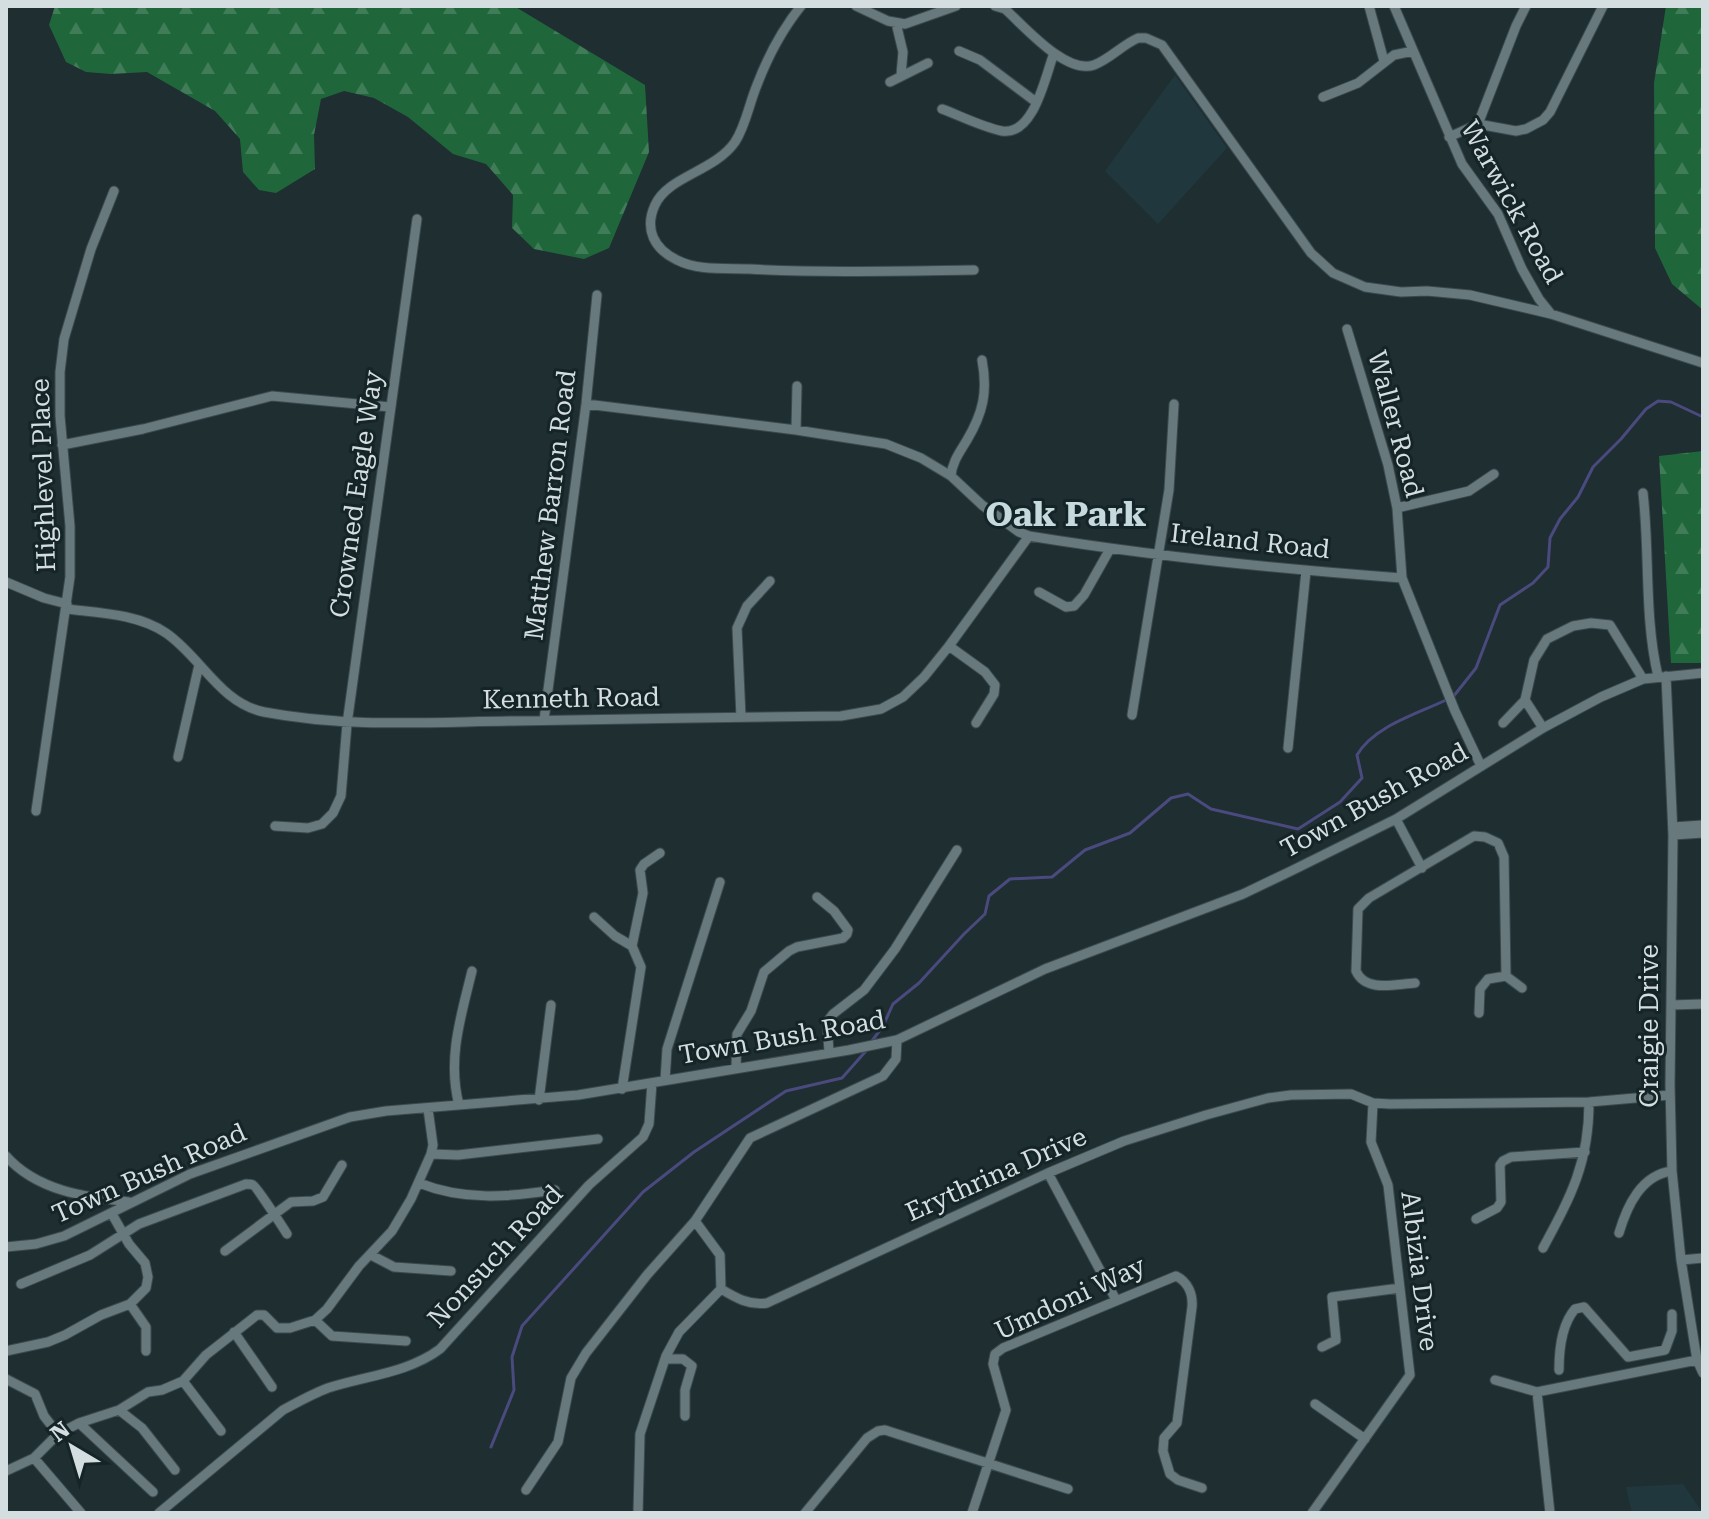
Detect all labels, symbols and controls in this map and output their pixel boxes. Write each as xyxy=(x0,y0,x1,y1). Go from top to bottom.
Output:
street label: Warwick Road xyxy=(1455,115,1569,289)
street label: Waller Road xyxy=(1362,347,1430,501)
street label: Crowned Eagle Way xyxy=(324,368,388,619)
street label: Matthew Barron Road xyxy=(519,368,582,642)
street label: Highlevel Place xyxy=(25,378,61,572)
district label: Oak Park xyxy=(986,494,1146,534)
street label: Ireland Road xyxy=(1169,518,1332,564)
street label: Kenneth Road xyxy=(482,681,660,715)
street label: Town Bush Road xyxy=(1275,736,1473,864)
street label: Craigie Drive xyxy=(1634,944,1664,1108)
street label: Town Bush Road xyxy=(676,1004,888,1070)
street label: Town Bush Road xyxy=(47,1117,251,1229)
street label: Erythrina Drive xyxy=(901,1121,1091,1227)
street label: Nonsuch Road xyxy=(421,1178,569,1333)
street label: Albizia Drive xyxy=(1395,1189,1445,1353)
street label: Umdoni Way xyxy=(990,1250,1151,1346)
north arrow xyxy=(32,1407,112,1487)
text: N xyxy=(46,1417,74,1447)

